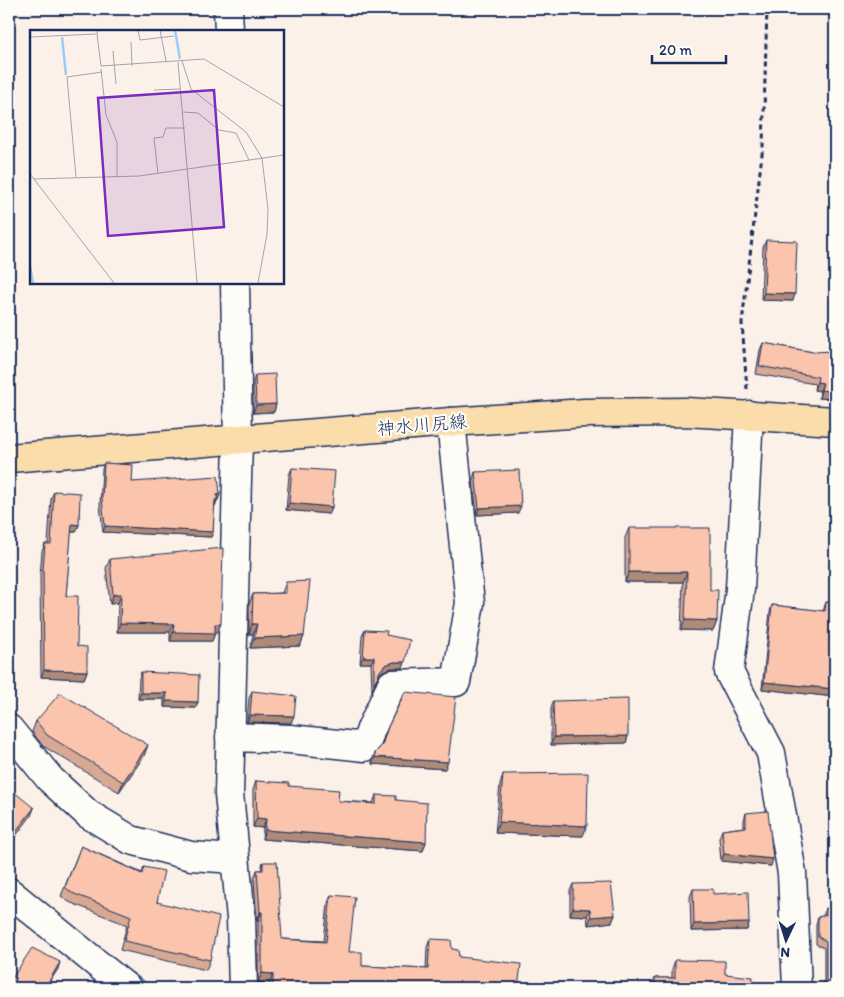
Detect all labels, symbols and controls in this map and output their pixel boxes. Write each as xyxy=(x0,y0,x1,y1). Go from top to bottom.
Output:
inset map xyxy=(30,30,284,284)
scale bar xyxy=(652,32,725,64)
text: 20 m xyxy=(659,41,693,59)
street label: 神水川尻線 xyxy=(376,410,468,440)
north arrow xyxy=(762,914,812,964)
text: N xyxy=(780,944,790,961)

